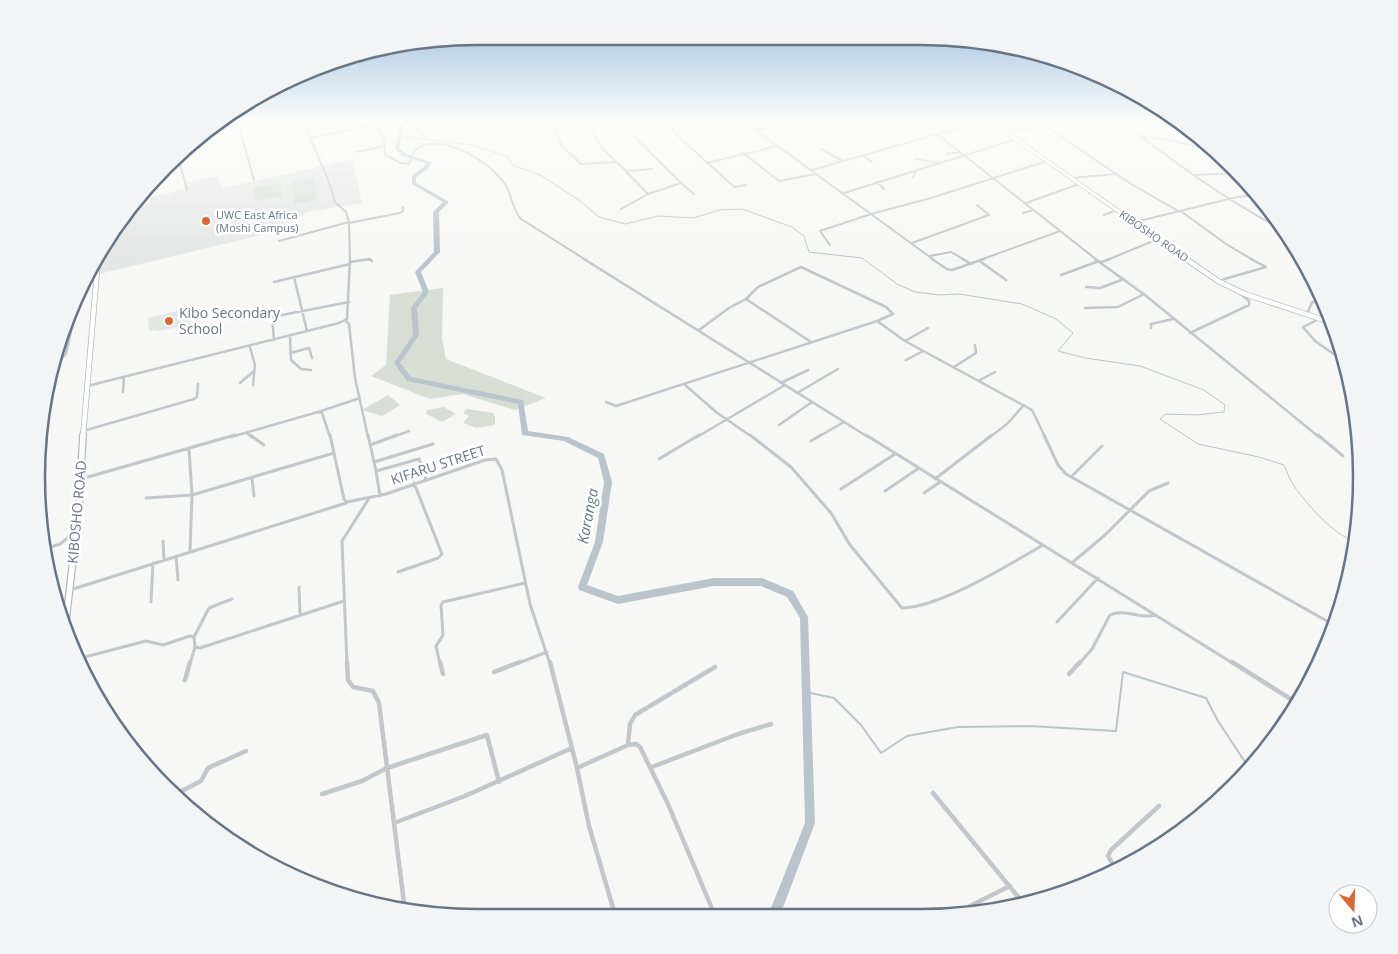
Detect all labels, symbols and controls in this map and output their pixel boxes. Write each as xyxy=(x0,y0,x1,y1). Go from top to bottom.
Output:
street label: KIBOSHO ROAD xyxy=(1117,206,1192,265)
place label: UWC East Africa (Moshi Campus) xyxy=(216,207,299,235)
marker: UWC East Africa (Moshi Campus) xyxy=(200,215,212,227)
place label: Kibo Secondary School xyxy=(179,303,281,338)
marker: Kibo Secondary School xyxy=(163,315,175,327)
street label: KIFARU STREET xyxy=(388,440,488,489)
street label: KIBOSHO ROAD xyxy=(63,460,90,564)
water label: Karanga xyxy=(572,486,602,545)
north arrow xyxy=(1328,884,1378,934)
text: N xyxy=(1349,911,1366,933)

